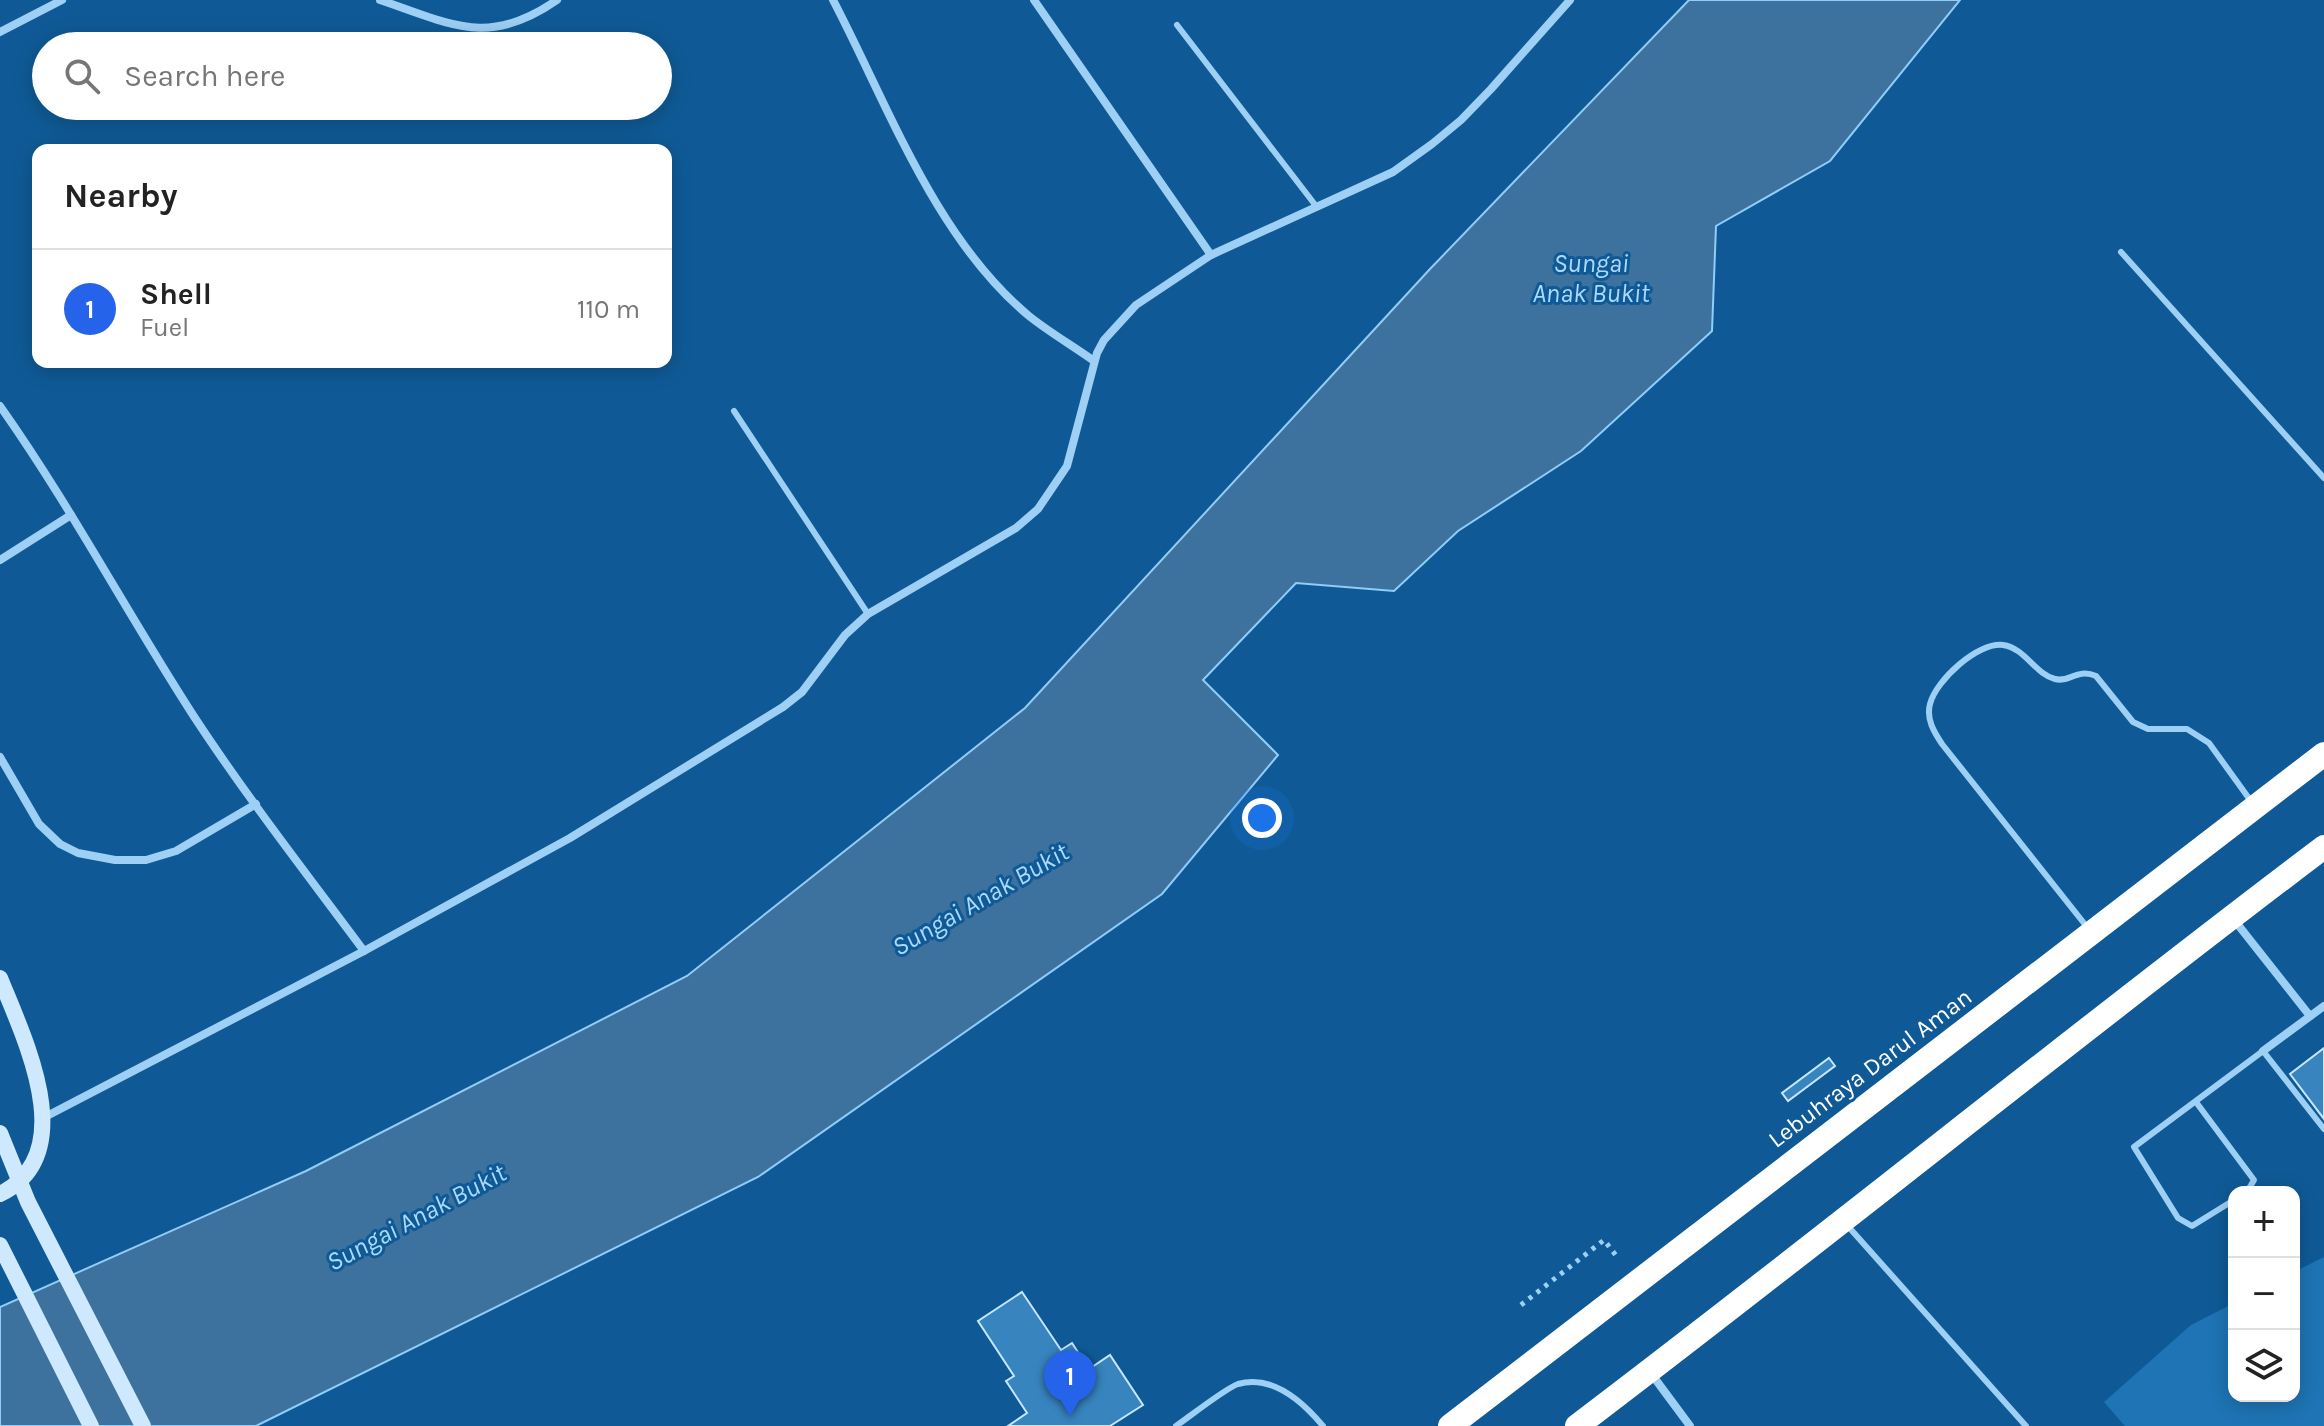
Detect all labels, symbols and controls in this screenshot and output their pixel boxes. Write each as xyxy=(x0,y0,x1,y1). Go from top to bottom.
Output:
search box xyxy=(32,32,672,120)
icon: search xyxy=(60,54,104,98)
text: Search here xyxy=(124,58,285,94)
text: Nearby xyxy=(64,176,178,216)
water label: Sungai Anak Bukit xyxy=(1532,248,1651,309)
text: Shell xyxy=(140,276,212,312)
text: 1 xyxy=(85,294,95,325)
text: 110 m xyxy=(577,294,640,325)
text: Fuel xyxy=(140,312,189,343)
your location xyxy=(1242,798,1282,838)
water label: Sungai Anak Bukit xyxy=(887,836,1075,962)
street label: Lebuhraya Darul Aman xyxy=(1763,982,1977,1154)
water label: Sungai Anak Bukit xyxy=(321,1157,512,1278)
map controls xyxy=(2228,1186,2300,1402)
button: + xyxy=(2228,1186,2300,1258)
button: − xyxy=(2228,1258,2300,1330)
button: layers xyxy=(2228,1330,2300,1402)
pin: 1 xyxy=(1044,1350,1096,1416)

